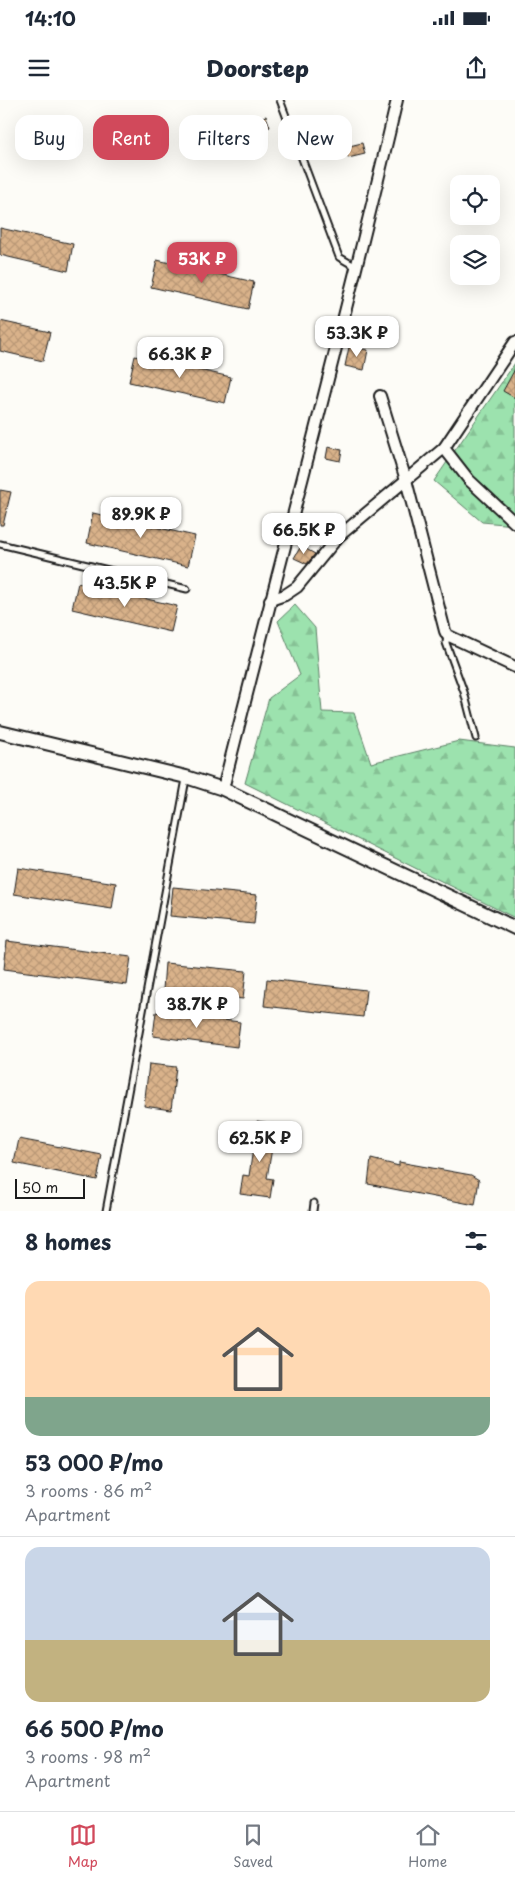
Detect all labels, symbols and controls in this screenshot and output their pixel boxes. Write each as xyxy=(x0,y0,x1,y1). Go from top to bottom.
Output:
text: 14:10 xyxy=(25,4,76,32)
text: Doorstep xyxy=(206,51,309,84)
icon: menu xyxy=(25,54,53,82)
icon: share xyxy=(462,54,490,82)
chip: Buy xyxy=(15,115,83,160)
chip: Rent xyxy=(93,115,169,160)
chip: Filters xyxy=(179,115,268,160)
chip: New xyxy=(278,115,352,160)
map controls xyxy=(450,175,500,285)
button: locate xyxy=(450,175,500,225)
button: layers xyxy=(450,235,500,285)
pin: 53K ₽ xyxy=(167,242,237,284)
text: 53K ₽ xyxy=(178,246,226,270)
pin: 53.3K ₽ xyxy=(311,316,403,358)
text: 53.3K ₽ xyxy=(326,320,388,344)
pin: 66.3K ₽ xyxy=(134,336,226,379)
text: 66.3K ₽ xyxy=(148,341,212,365)
pin: 89.9K ₽ xyxy=(95,496,187,539)
text: 89.9K ₽ xyxy=(112,501,170,525)
pin: 66.5K ₽ xyxy=(258,512,350,555)
text: 66.5K ₽ xyxy=(273,517,335,541)
pin: 43.5K ₽ xyxy=(79,566,171,608)
text: 43.5K ₽ xyxy=(94,570,156,594)
pin: 38.7K ₽ xyxy=(151,986,243,1029)
text: 38.7K ₽ xyxy=(166,991,228,1015)
pin: 62.5K ₽ xyxy=(214,1120,306,1163)
text: 62.5K ₽ xyxy=(229,1125,291,1149)
scale bar xyxy=(15,1176,85,1199)
text: 50 m xyxy=(22,1177,58,1198)
text: 8 homes xyxy=(25,1225,111,1257)
icon: filters xyxy=(462,1227,490,1255)
icon: home xyxy=(213,1314,303,1404)
text: 53 000 ₽/mo xyxy=(25,1446,163,1478)
text: 3 rooms · 86 m² xyxy=(25,1478,152,1502)
text: Apartment xyxy=(25,1502,110,1526)
icon: home xyxy=(213,1579,303,1669)
text: 66 500 ₽/mo xyxy=(25,1712,164,1744)
text: 3 rooms · 98 m² xyxy=(25,1744,151,1768)
text: Apartment xyxy=(25,1768,110,1792)
tab: Map xyxy=(68,1821,98,1872)
tab: Saved xyxy=(233,1821,273,1872)
tab: Home xyxy=(408,1821,447,1872)

